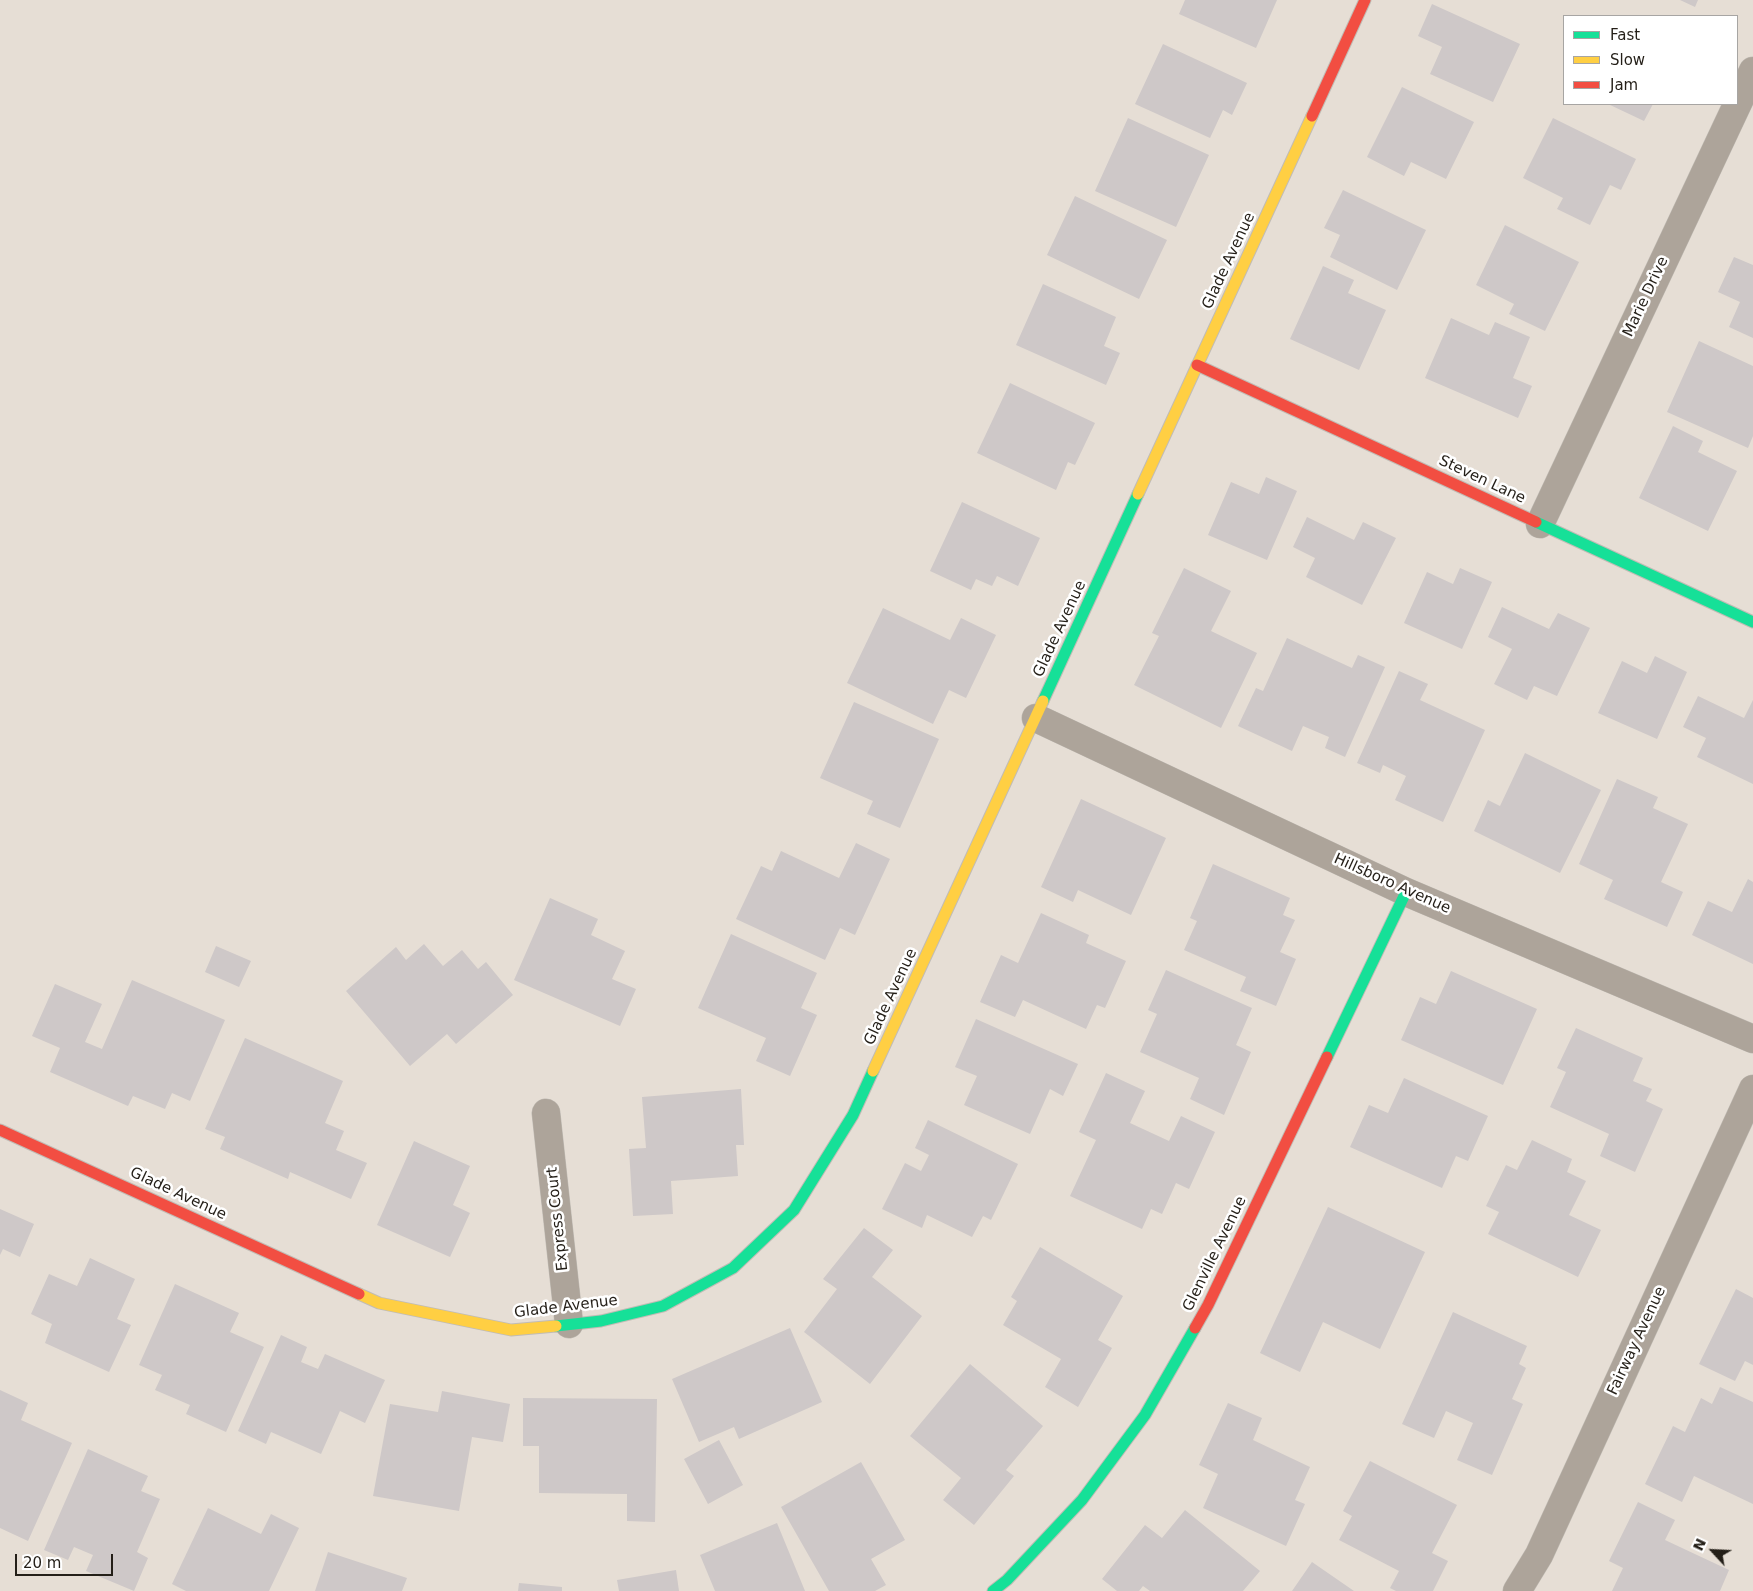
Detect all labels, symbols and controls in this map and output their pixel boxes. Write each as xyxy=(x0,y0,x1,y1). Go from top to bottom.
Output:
legend xyxy=(1563,15,1738,105)
text: Fast xyxy=(1610,26,1640,44)
text: Slow xyxy=(1610,51,1645,69)
text: Jam xyxy=(1610,76,1638,94)
street label: Glade Avenue xyxy=(1199,210,1259,312)
street label: Marie Drive xyxy=(1620,254,1672,340)
street label: Steven Lane xyxy=(1436,452,1528,508)
street label: Glade Avenue xyxy=(1030,578,1090,680)
street label: Hillsboro Avenue xyxy=(1331,850,1453,918)
street label: Glade Avenue xyxy=(861,946,921,1048)
street label: Glade Avenue xyxy=(127,1164,229,1224)
street label: Express Court xyxy=(544,1166,572,1272)
street label: Glenville Avenue xyxy=(1179,1194,1251,1314)
street label: Fairway Avenue xyxy=(1604,1284,1670,1398)
street label: Glade Avenue xyxy=(513,1292,619,1322)
north arrow xyxy=(1688,1526,1738,1576)
text: N xyxy=(1690,1536,1709,1553)
scale bar xyxy=(18,1544,115,1576)
text: 20 m xyxy=(23,1554,61,1572)

